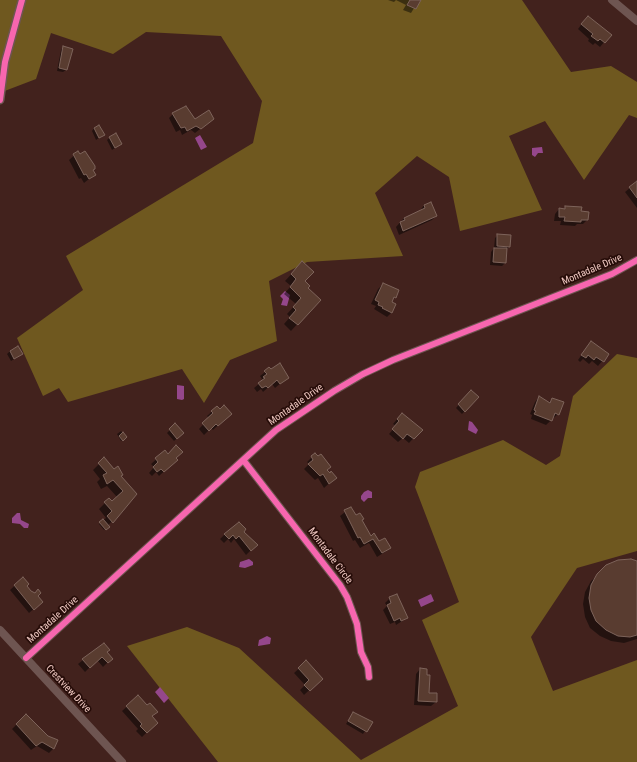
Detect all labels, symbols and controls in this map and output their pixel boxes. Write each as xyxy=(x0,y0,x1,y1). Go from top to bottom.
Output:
street label: Montadale Drive xyxy=(560,252,624,288)
street label: Montadale Drive xyxy=(266,382,326,428)
street label: Montadale Circle xyxy=(305,526,355,586)
street label: Montadale Drive xyxy=(25,594,81,646)
street label: Crestview Drive xyxy=(43,663,93,715)

